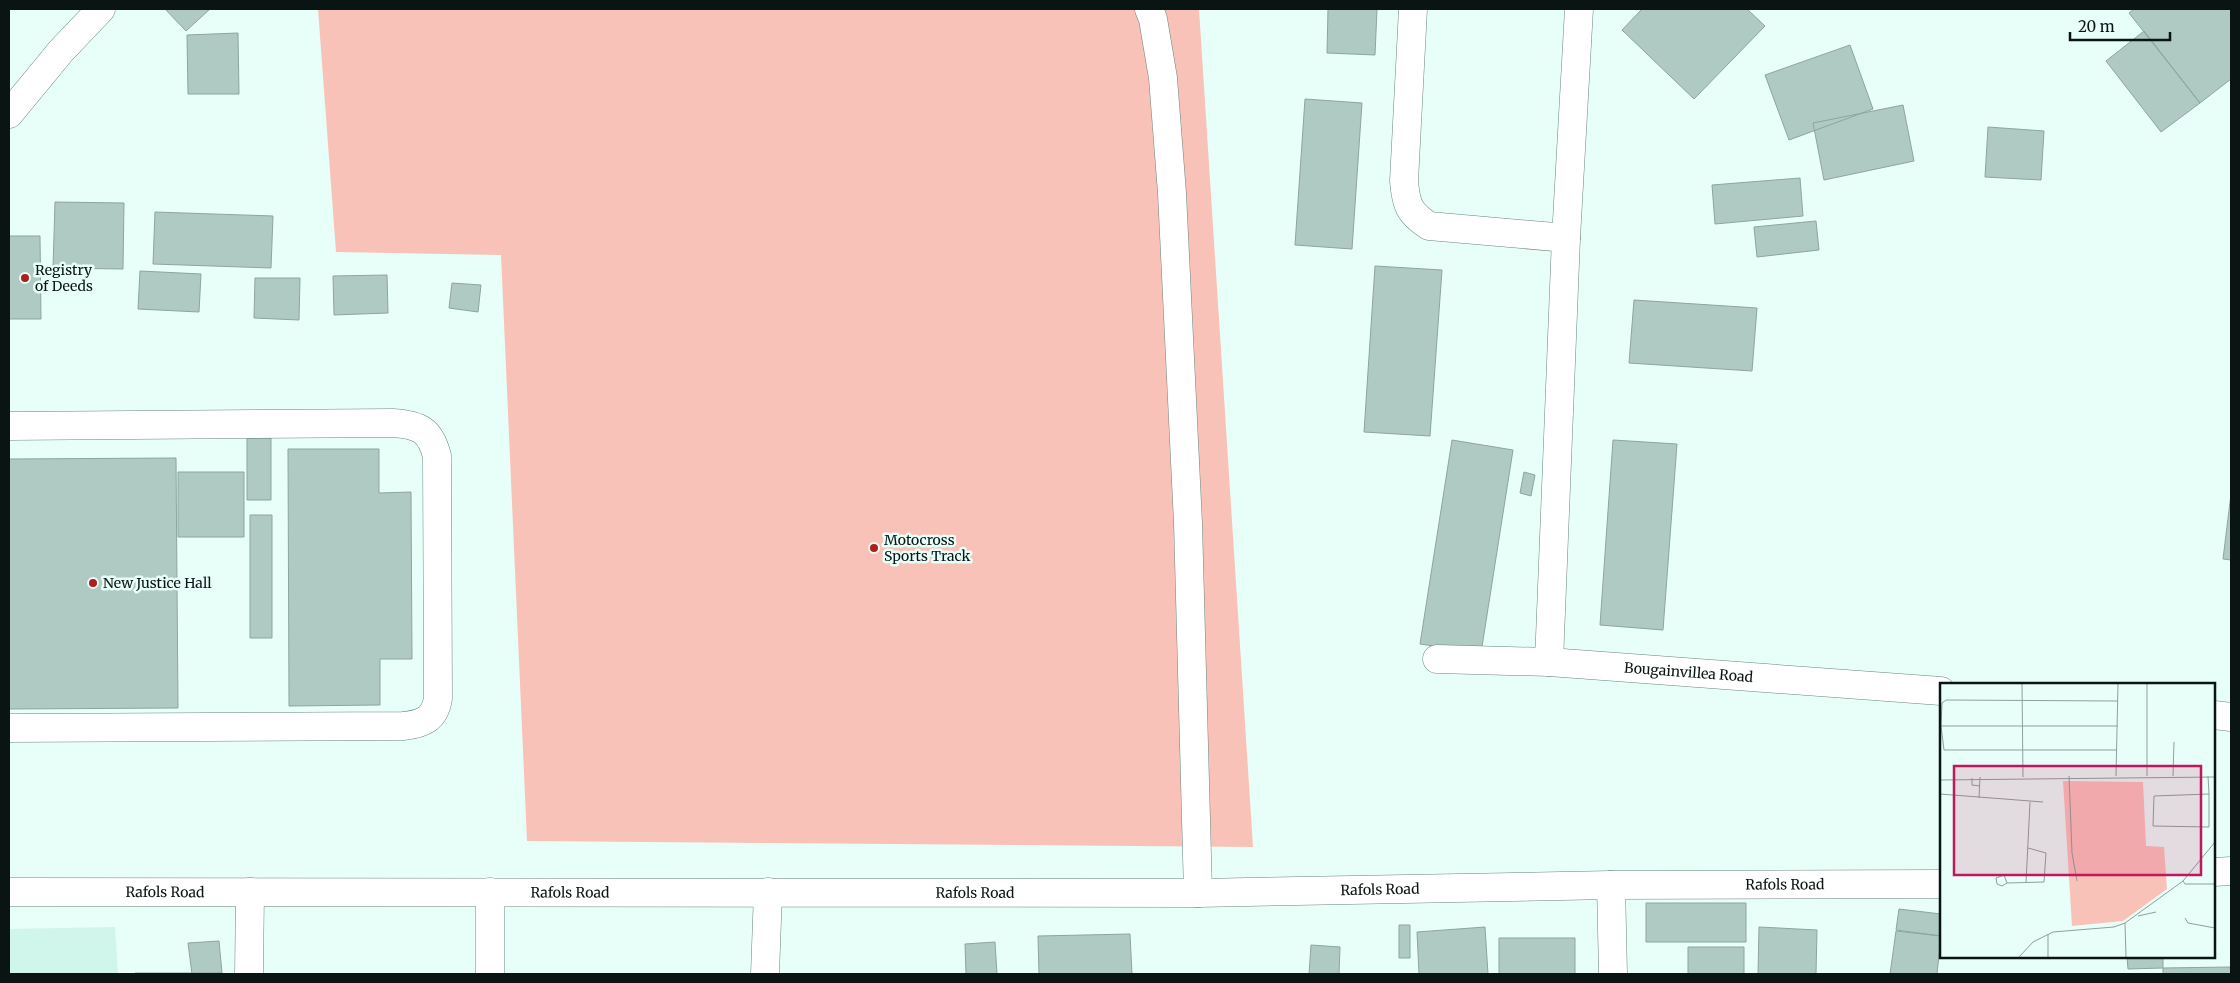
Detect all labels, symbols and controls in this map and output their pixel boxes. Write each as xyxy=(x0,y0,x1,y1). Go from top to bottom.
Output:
scale bar xyxy=(2070,10,2170,42)
text: 20 m xyxy=(2078,17,2115,36)
place label: Registry of Deeds xyxy=(35,261,93,295)
marker: Registry of Deeds xyxy=(19,272,31,284)
place label: Motocross Sports Track xyxy=(884,531,971,565)
marker: Motocross Sports Track xyxy=(868,542,880,554)
place label: New Justice Hall xyxy=(103,574,212,592)
marker: New Justice Hall xyxy=(87,577,99,589)
street label: Bougainvillea Road xyxy=(1623,659,1754,686)
inset map xyxy=(1940,683,2215,958)
street label: Rafols Road xyxy=(1745,875,1825,894)
street label: Rafols Road xyxy=(1340,880,1420,899)
street label: Rafols Road xyxy=(125,883,205,901)
street label: Rafols Road xyxy=(530,883,610,902)
street label: Rafols Road xyxy=(935,884,1015,902)

